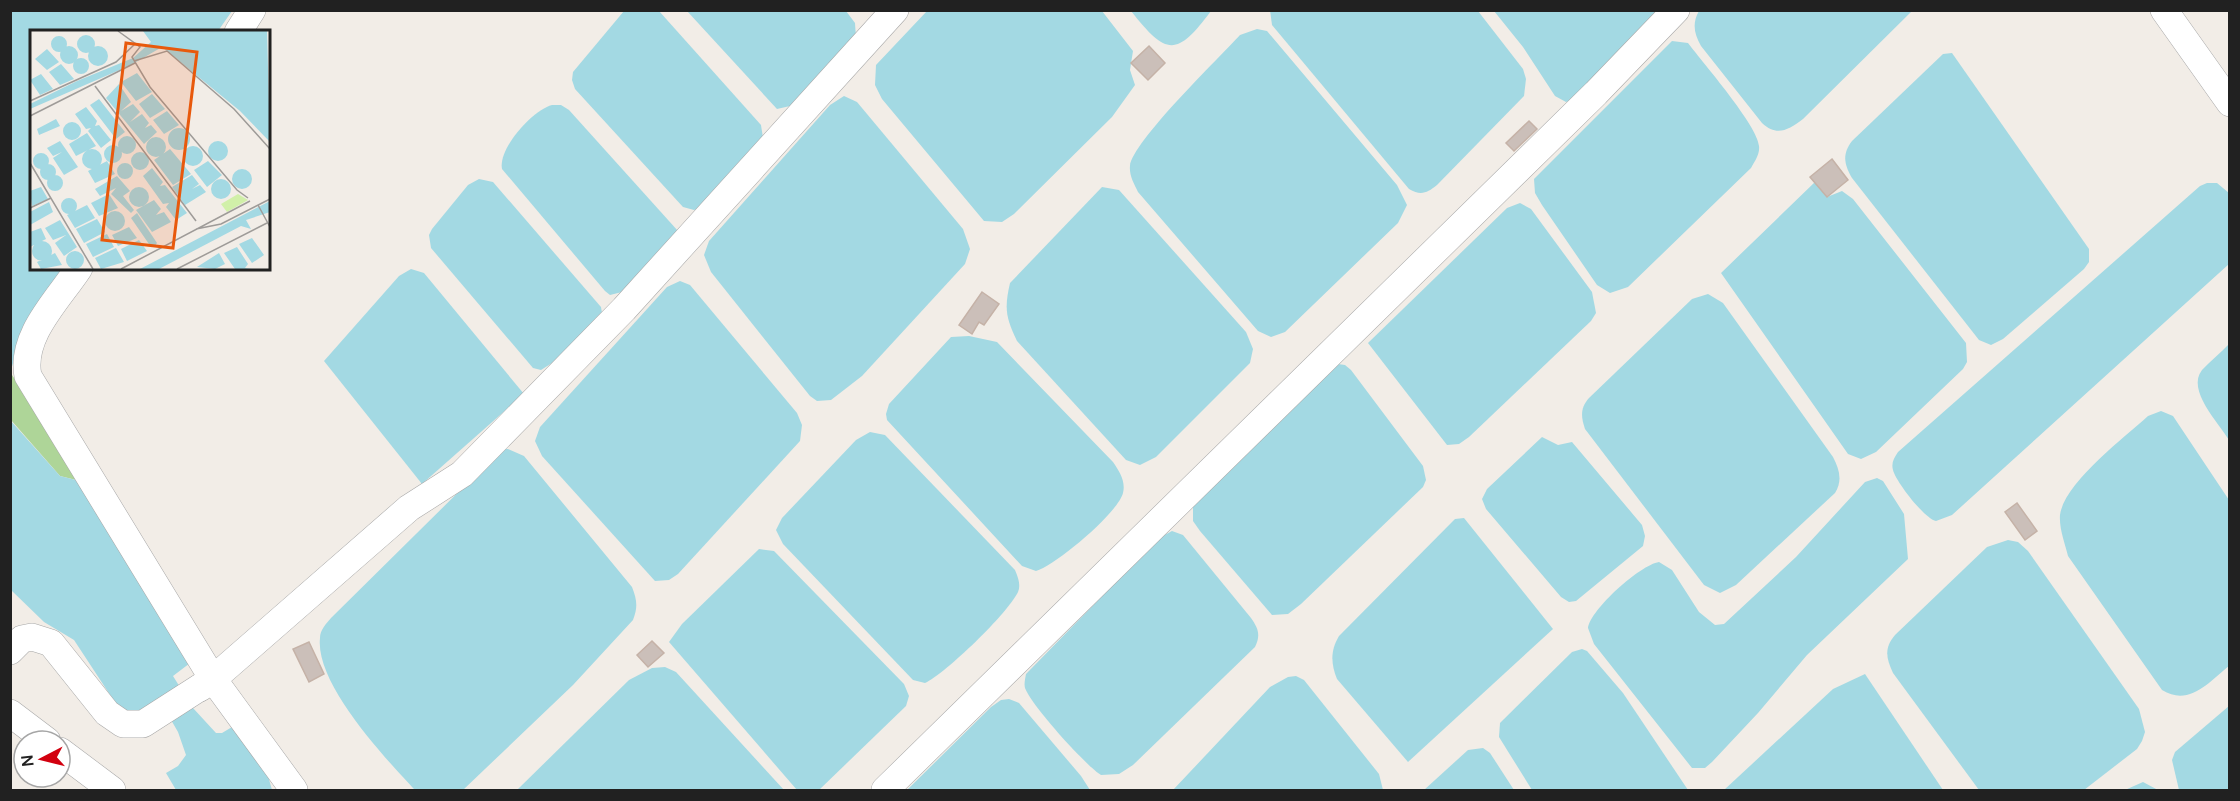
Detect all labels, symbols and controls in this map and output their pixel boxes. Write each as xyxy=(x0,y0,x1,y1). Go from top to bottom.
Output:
inset map xyxy=(30,30,270,270)
north arrow xyxy=(12,729,72,789)
text: N xyxy=(15,754,39,768)

